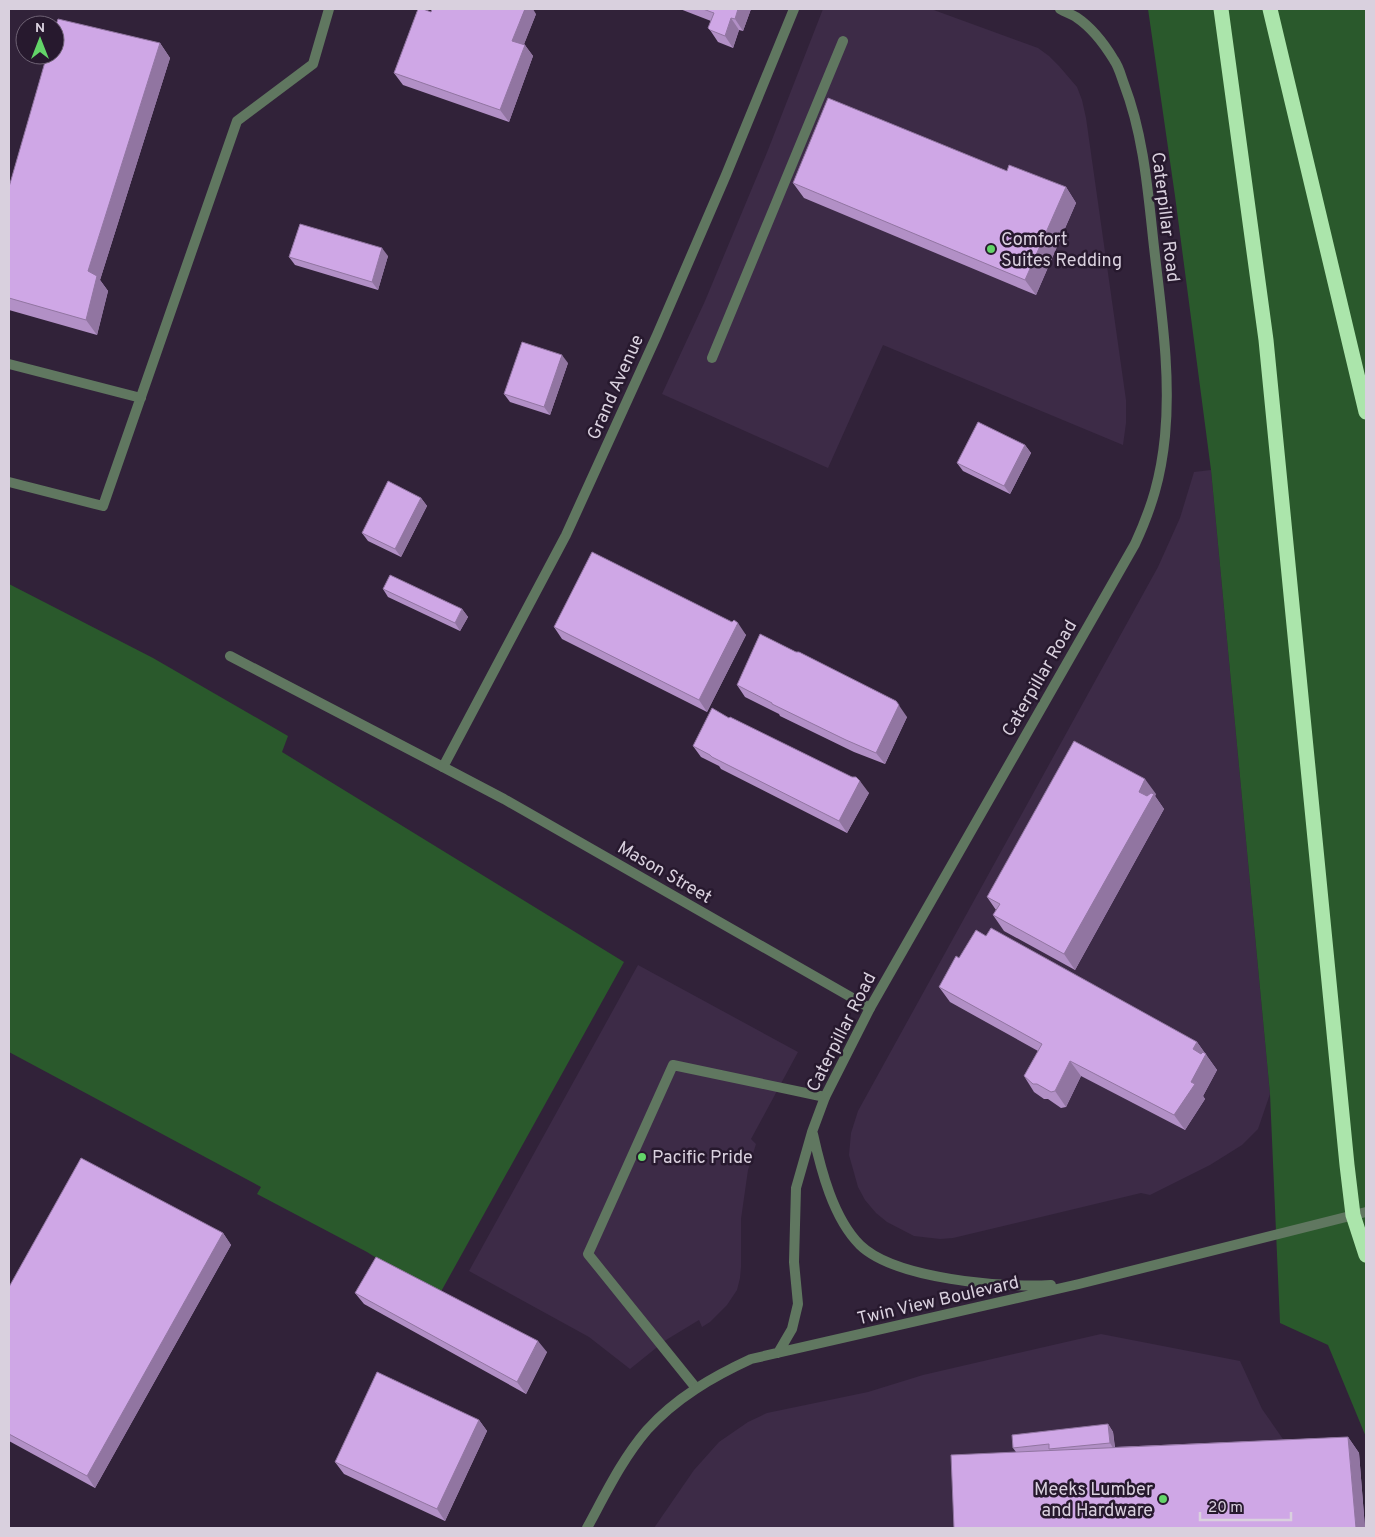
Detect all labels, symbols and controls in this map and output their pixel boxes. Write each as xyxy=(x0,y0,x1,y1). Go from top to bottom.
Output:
north arrow xyxy=(15,15,65,65)
text: N xyxy=(35,20,45,37)
street label: Caterpillar Road xyxy=(1145,151,1184,284)
place label: Comfort Suites Redding xyxy=(1001,229,1122,273)
marker: Comfort Suites Redding xyxy=(985,243,997,255)
street label: Grand Avenue xyxy=(583,331,650,444)
street label: Caterpillar Road xyxy=(998,616,1083,741)
street label: Mason Street xyxy=(613,837,716,910)
street label: Caterpillar Road xyxy=(802,969,882,1096)
place label: Pacific Pride xyxy=(652,1147,753,1170)
marker: Pacific Pride xyxy=(636,1151,648,1163)
street label: Twin View Boulevard xyxy=(855,1272,1021,1331)
place label: Meeks Lumber and Hardware xyxy=(1034,1479,1153,1523)
scale bar xyxy=(1200,1490,1291,1522)
marker: Meeks Lumber and Hardware xyxy=(1157,1493,1169,1505)
text: 20 m xyxy=(1208,1499,1243,1518)

